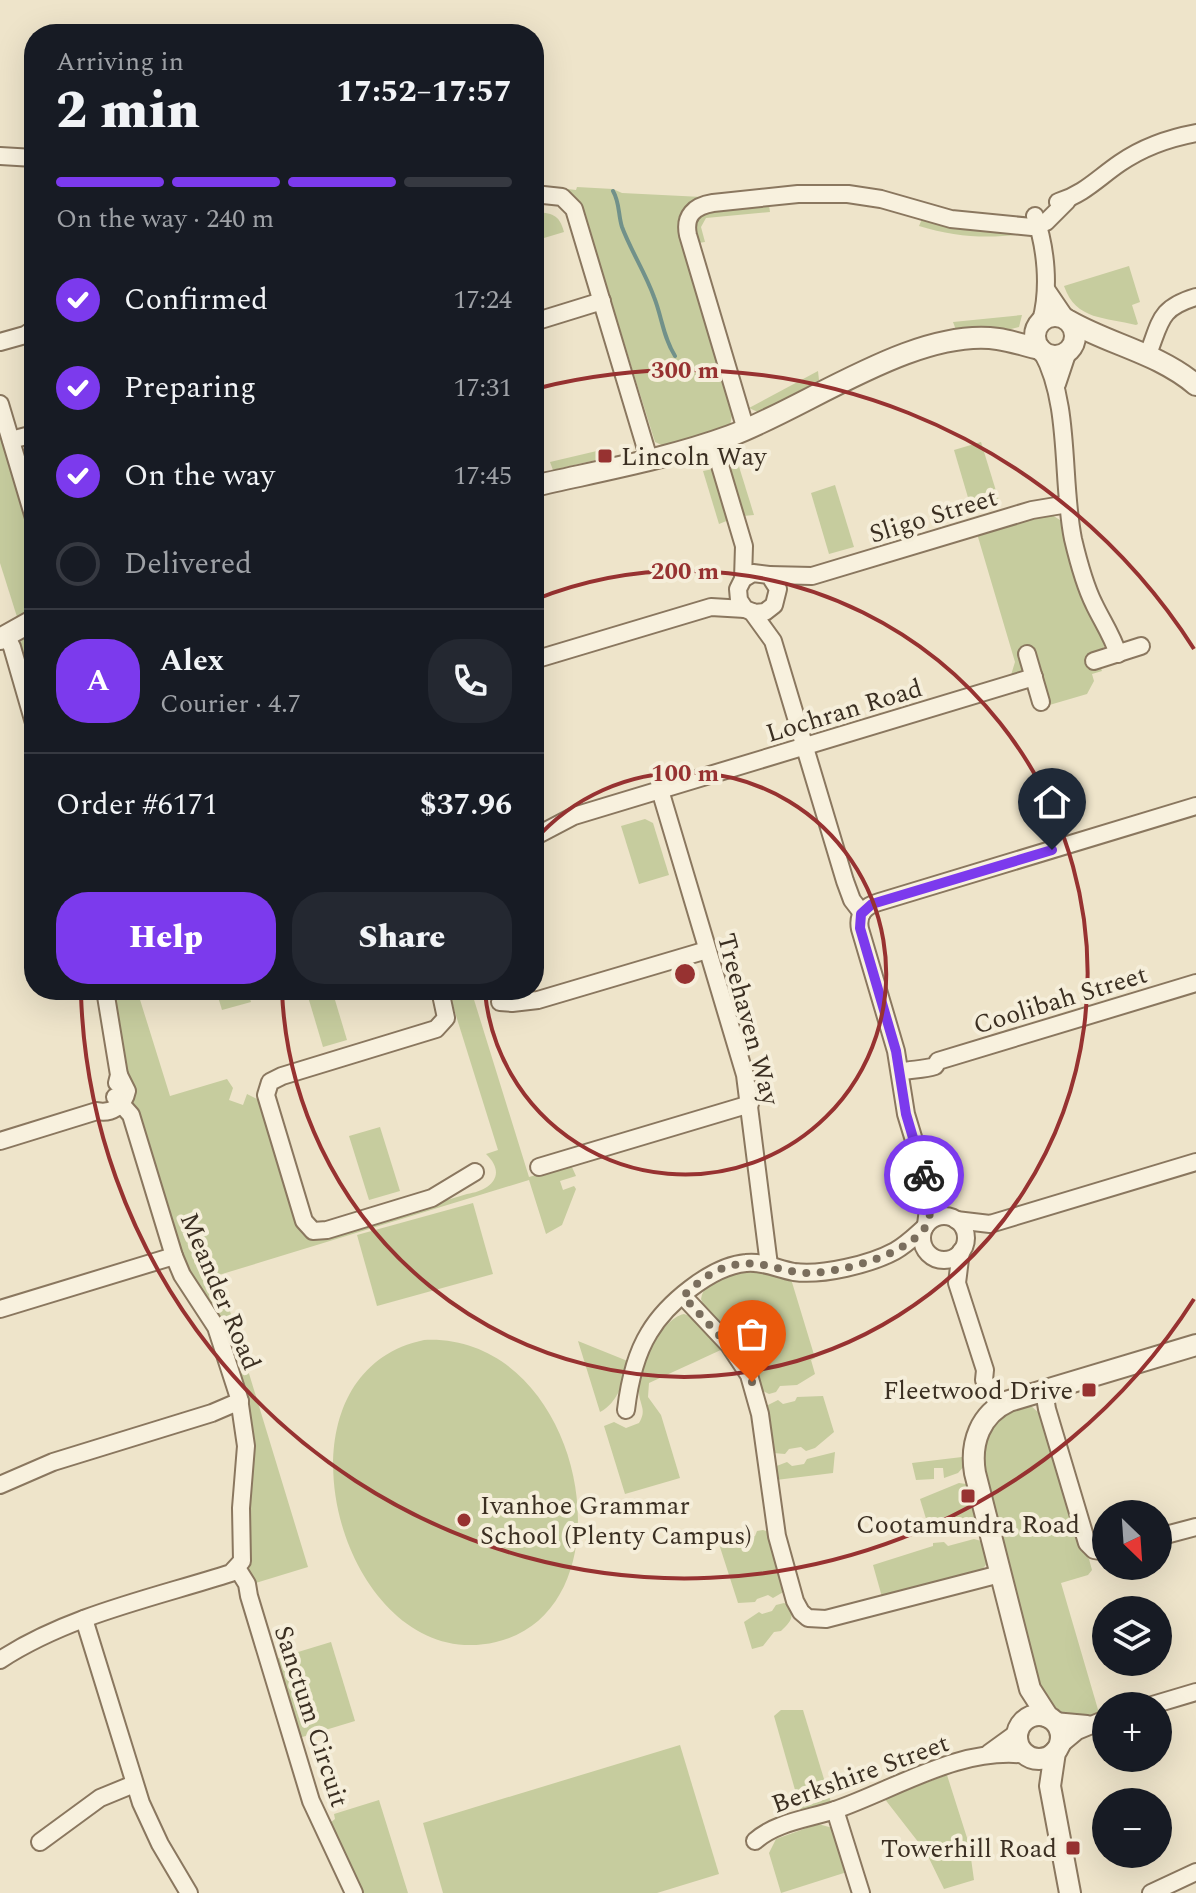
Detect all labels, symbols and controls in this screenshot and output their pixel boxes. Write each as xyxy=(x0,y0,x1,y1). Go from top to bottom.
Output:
text: Arriving in xyxy=(56,42,184,82)
text: 17:52–17:57 xyxy=(336,69,512,115)
text: 2 min xyxy=(56,72,200,151)
text: On the way · 240 m xyxy=(56,199,274,239)
text: Confirmed xyxy=(124,277,268,323)
icon: check xyxy=(56,278,100,322)
text: 17:24 xyxy=(453,280,512,320)
text: 300 m xyxy=(651,353,719,389)
text: Preparing xyxy=(124,365,256,411)
icon: check xyxy=(56,366,100,410)
text: 17:31 xyxy=(453,368,512,408)
place label: Lincoln Way xyxy=(621,437,768,477)
marker: Lincoln Way xyxy=(596,447,614,465)
text: On the way xyxy=(124,453,275,499)
icon: check xyxy=(56,454,100,498)
text: 17:45 xyxy=(453,456,512,496)
street label: Sligo Street xyxy=(864,477,1002,554)
text: Delivered xyxy=(124,541,252,587)
text: 200 m xyxy=(651,554,719,590)
text: Alex xyxy=(160,638,224,684)
button: phone xyxy=(428,639,512,723)
text: A xyxy=(86,658,110,704)
street label: Lochran Road xyxy=(761,668,927,754)
text: Courier · 4.7 xyxy=(160,684,301,724)
text: 100 m xyxy=(651,756,719,792)
pin xyxy=(1018,768,1086,850)
icon: home xyxy=(1030,780,1074,824)
text: Order #6171 xyxy=(56,782,218,828)
text: $37.96 xyxy=(420,782,512,828)
button: Help xyxy=(56,892,276,984)
button: Share xyxy=(292,892,512,984)
street label: Treehaven Way xyxy=(706,929,791,1111)
street label: Coolibah Street xyxy=(968,955,1152,1045)
centre of rings xyxy=(671,960,699,988)
courier xyxy=(884,1135,964,1215)
icon: bike xyxy=(902,1153,946,1197)
street label: Meander Road xyxy=(169,1206,271,1377)
pin xyxy=(718,1300,786,1382)
icon: bag xyxy=(730,1312,774,1356)
place label: Fleetwood Drive xyxy=(883,1371,1073,1411)
marker: Fleetwood Drive xyxy=(1080,1381,1098,1399)
place label: Ivanhoe Grammar School (Plenty Campus) xyxy=(480,1486,752,1556)
marker: Cootamundra Road xyxy=(959,1487,977,1505)
north arrow xyxy=(1092,1500,1172,1580)
map controls xyxy=(1092,1500,1172,1868)
place label: Cootamundra Road xyxy=(856,1505,1080,1545)
marker: Ivanhoe Grammar School (Plenty Campus) xyxy=(455,1511,473,1529)
button: layers xyxy=(1092,1596,1172,1676)
street label: Sanctum Circuit xyxy=(263,1620,359,1812)
button: + xyxy=(1092,1692,1172,1772)
street label: Berkshire Street xyxy=(766,1723,955,1825)
button: − xyxy=(1092,1788,1172,1868)
place label: Towerhill Road xyxy=(881,1829,1057,1869)
marker: Towerhill Road xyxy=(1064,1839,1082,1857)

